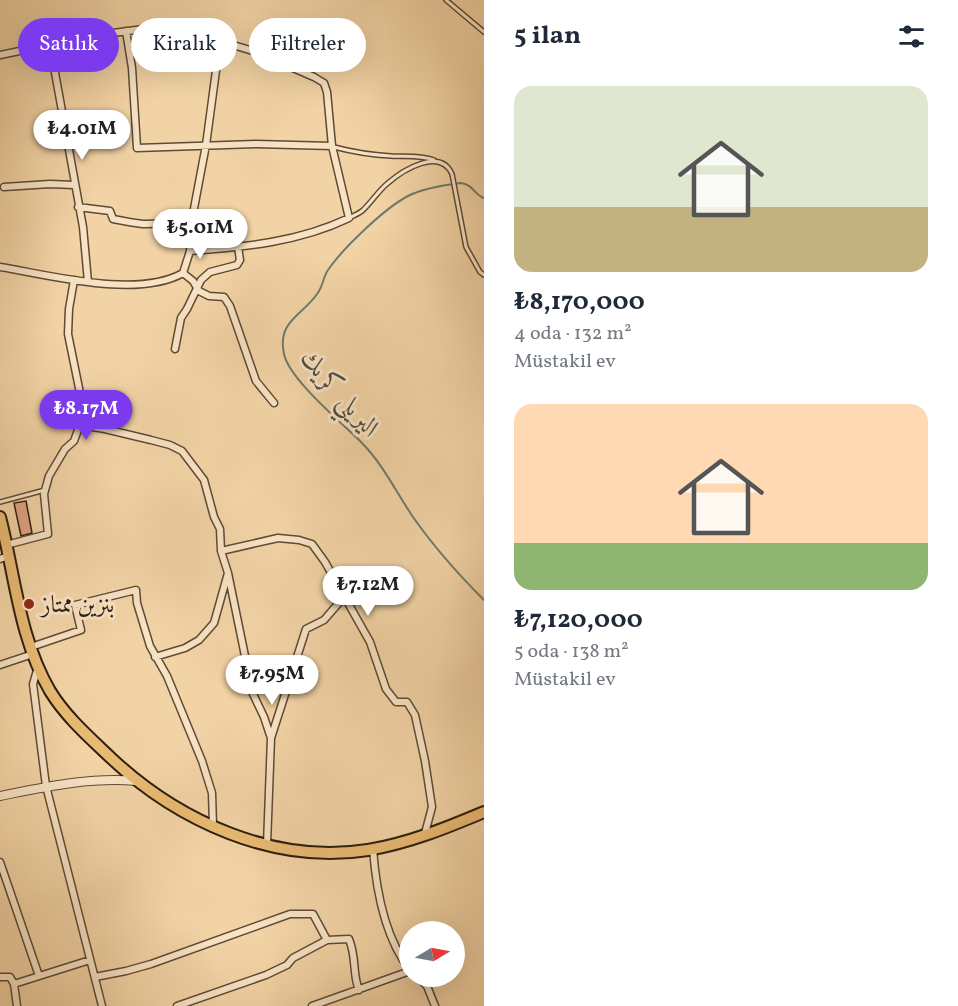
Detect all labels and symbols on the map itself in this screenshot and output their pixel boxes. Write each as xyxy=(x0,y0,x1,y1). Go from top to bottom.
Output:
pin: ₺4.01M xyxy=(33,110,131,161)
pin: ₺5.01M xyxy=(151,209,249,260)
water label: اليريلي كريك xyxy=(287,343,388,449)
pin: ₺8.17M xyxy=(37,390,135,441)
pin: ₺7.12M xyxy=(319,566,417,617)
place label: بنزين ممتاز xyxy=(39,589,114,623)
marker: بنزين ممتاز xyxy=(22,597,36,611)
pin: ₺7.95M xyxy=(223,655,321,706)
north arrow xyxy=(399,921,465,987)

